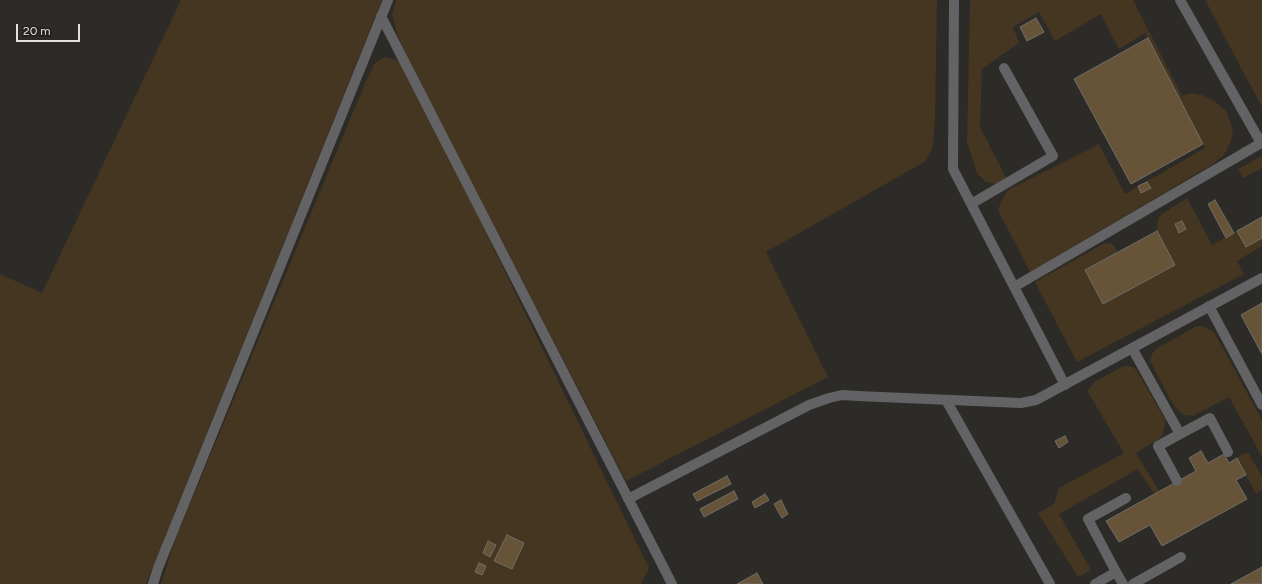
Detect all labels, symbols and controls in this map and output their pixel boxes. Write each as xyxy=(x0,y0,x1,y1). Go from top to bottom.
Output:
scale bar xyxy=(18,16,82,42)
text: 20 m xyxy=(23,24,51,38)

